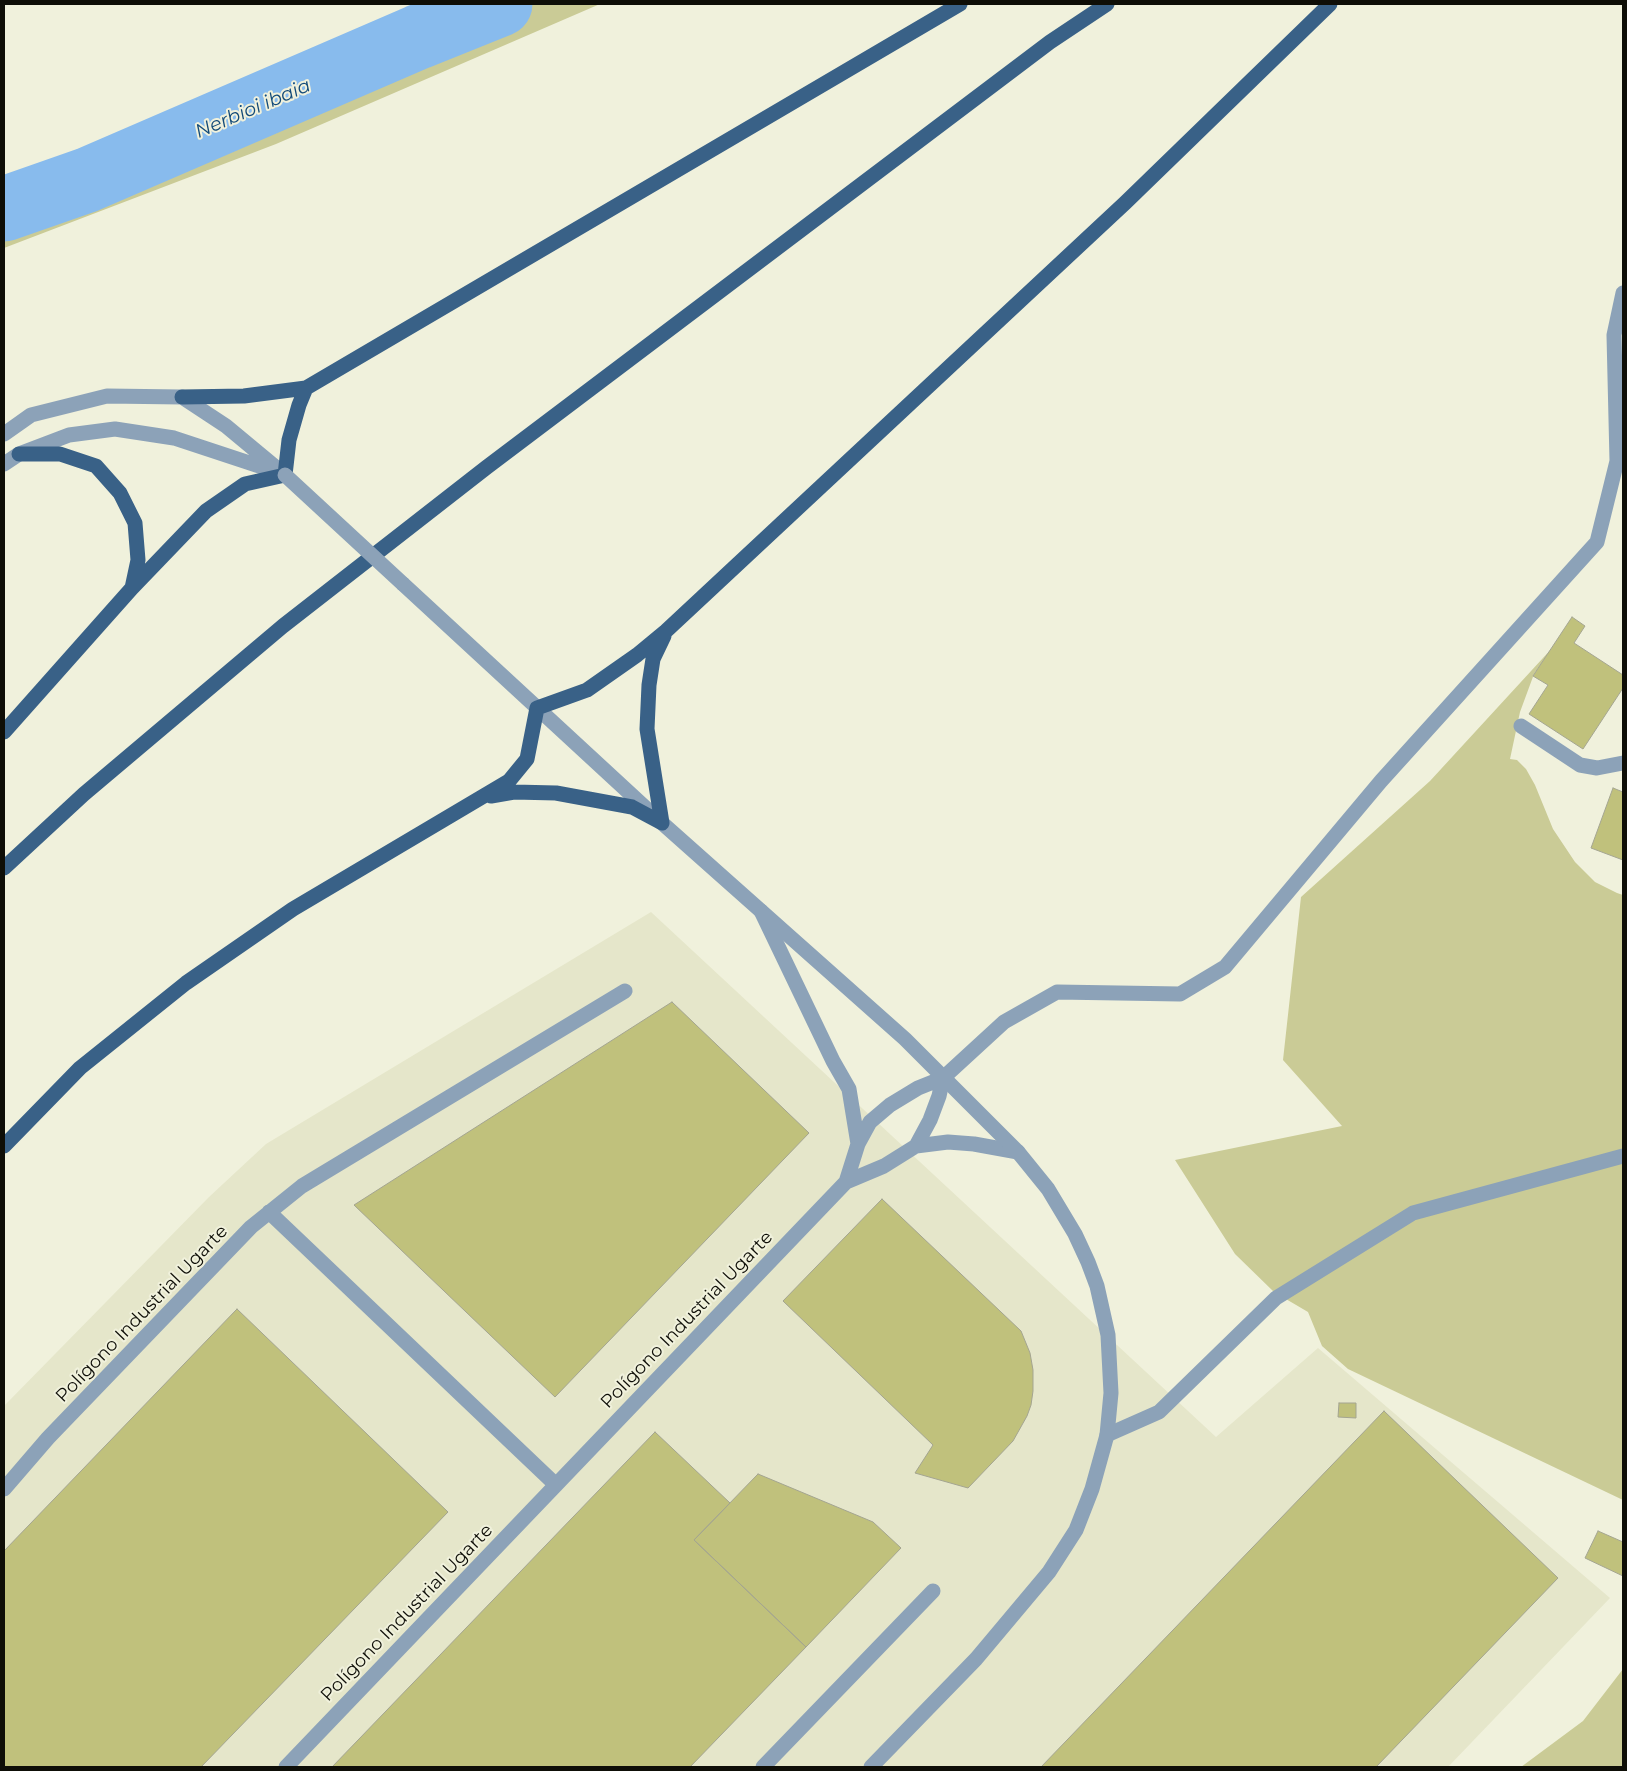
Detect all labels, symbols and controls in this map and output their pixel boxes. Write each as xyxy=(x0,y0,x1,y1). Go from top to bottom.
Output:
water label: Nerbioi ibaia xyxy=(192,74,314,144)
street label: Polígono Industrial Ugarte xyxy=(52,1221,232,1407)
street label: Polígono Industrial Ugarte xyxy=(597,1227,777,1413)
street label: Polígono Industrial Ugarte xyxy=(317,1520,497,1706)

